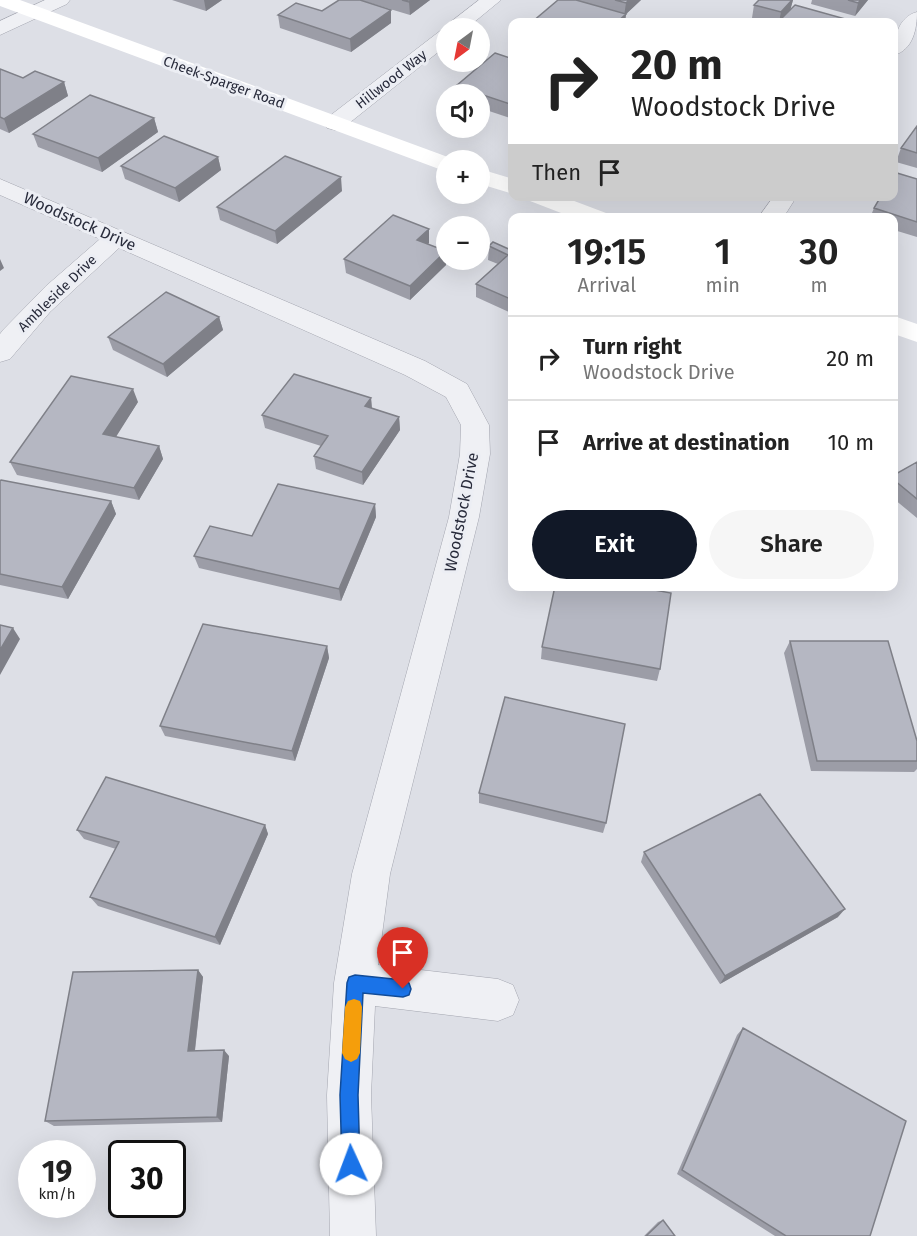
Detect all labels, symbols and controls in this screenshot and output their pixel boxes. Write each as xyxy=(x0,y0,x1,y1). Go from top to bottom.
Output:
north arrow xyxy=(436,18,490,72)
map controls xyxy=(436,18,490,270)
text: 20 m xyxy=(631,40,723,90)
icon: right xyxy=(532,42,610,120)
street label: Hillwood Way xyxy=(352,46,430,112)
street label: Cheek-Sparger Road xyxy=(161,53,287,112)
button: sound xyxy=(436,84,490,138)
text: Woodstock Drive xyxy=(631,91,836,123)
button: + xyxy=(436,150,490,204)
icon: arrive xyxy=(593,156,626,189)
text: Then xyxy=(532,159,581,186)
street label: Woodstock Drive xyxy=(21,188,139,255)
button: − xyxy=(436,216,490,270)
text: 19:15 xyxy=(567,230,646,274)
text: 1 xyxy=(715,230,731,274)
text: 30 xyxy=(799,230,839,274)
street label: Ambleside Drive xyxy=(14,251,100,335)
text: Arrival xyxy=(577,273,636,297)
text: min xyxy=(706,273,740,297)
text: m xyxy=(810,273,828,297)
text: Turn right xyxy=(583,333,682,360)
icon: right xyxy=(532,342,565,375)
text: 20 m xyxy=(826,345,874,372)
text: Woodstock Drive xyxy=(583,360,735,384)
icon: arrive xyxy=(532,426,565,459)
text: Arrive at destination xyxy=(583,429,790,456)
text: 10 m xyxy=(828,429,874,456)
street label: Woodstock Drive xyxy=(441,451,482,573)
button: Exit xyxy=(532,510,697,579)
button: Share xyxy=(709,510,874,579)
pin xyxy=(377,927,428,989)
icon: arrive xyxy=(386,936,419,969)
position arrow xyxy=(319,1132,383,1196)
speed limit sign: 30 xyxy=(108,1140,186,1218)
text: 19 xyxy=(42,1154,72,1190)
text: km/h xyxy=(38,1185,76,1203)

